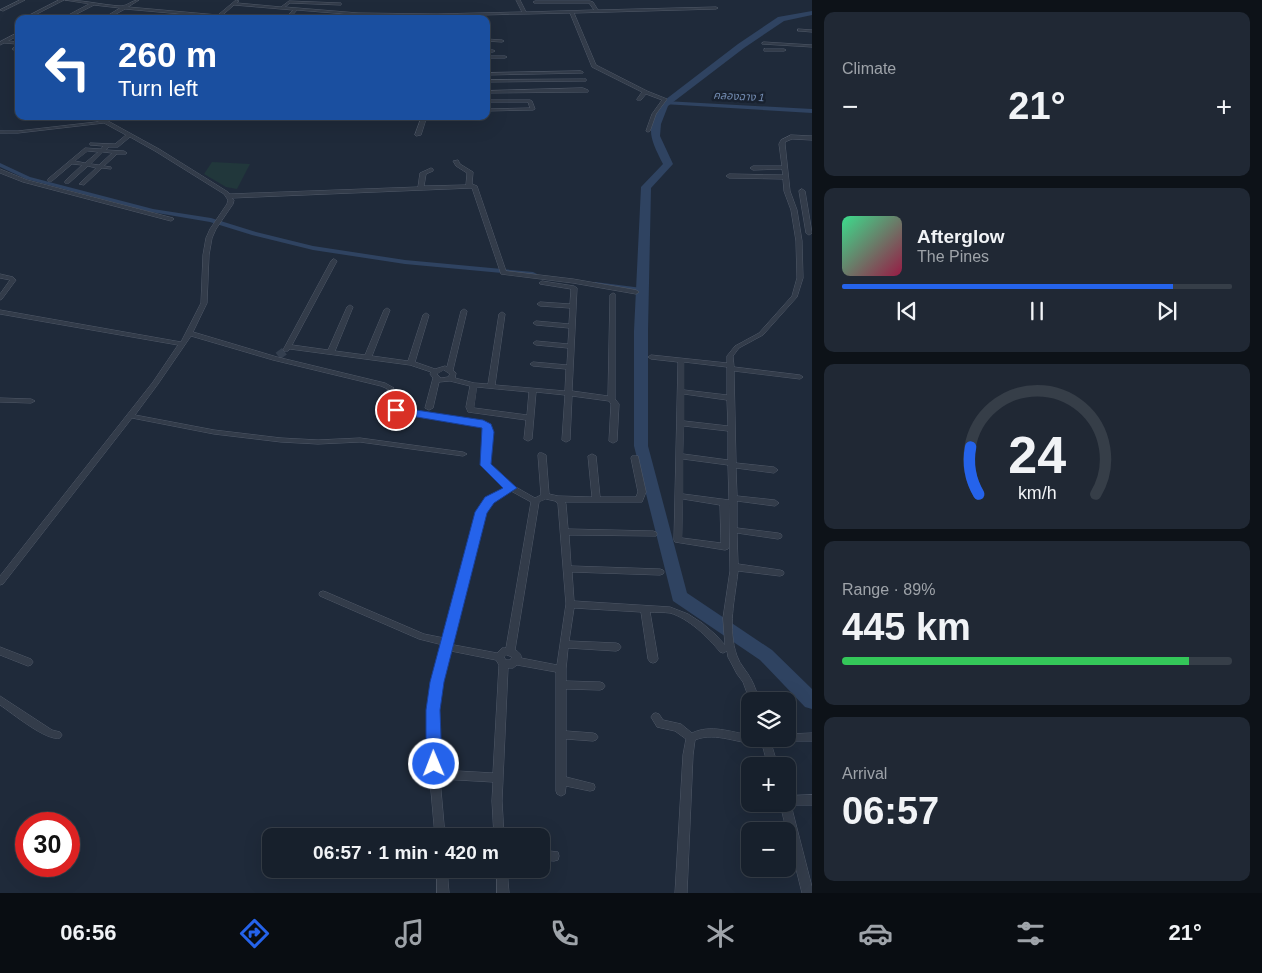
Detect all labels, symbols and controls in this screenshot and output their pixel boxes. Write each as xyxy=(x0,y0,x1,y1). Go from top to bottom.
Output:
icon: left xyxy=(35,35,100,100)
text: 260 m xyxy=(118,35,217,74)
text: Climate xyxy=(842,60,896,77)
text: Turn left xyxy=(118,76,198,101)
text: 21° xyxy=(1008,85,1066,127)
water label: คลองฉาง 1 xyxy=(713,89,765,103)
text: − xyxy=(842,91,858,122)
text: + xyxy=(1216,91,1232,122)
text: Afterglow xyxy=(917,226,1005,247)
text: The Pines xyxy=(917,248,989,265)
icon: previous xyxy=(893,297,921,325)
icon: pause xyxy=(1023,297,1051,325)
icon: next xyxy=(1153,297,1181,325)
pin xyxy=(375,389,417,431)
icon: arrive xyxy=(382,396,410,424)
text: 24 xyxy=(1008,426,1066,484)
text: km/h xyxy=(1018,483,1056,503)
text: Range · 89% xyxy=(842,581,935,598)
text: 445 km xyxy=(842,606,971,648)
map controls xyxy=(741,692,796,877)
button: layers xyxy=(741,692,796,747)
position arrow xyxy=(407,737,459,789)
button: + xyxy=(741,757,796,812)
text: Arrival xyxy=(842,765,887,782)
text: 06:57 xyxy=(842,790,939,832)
speed limit sign: 30 xyxy=(15,812,80,877)
button: − xyxy=(741,822,796,877)
text: 06:57 · 1 min · 420 m xyxy=(313,842,499,863)
icon: directions xyxy=(237,916,272,951)
icon: music xyxy=(392,916,427,951)
icon: phone xyxy=(547,916,582,951)
icon: climate xyxy=(703,916,738,951)
icon: car xyxy=(858,916,893,951)
icon: filters xyxy=(1013,916,1048,951)
text: 06:56 xyxy=(60,920,116,945)
text: 21° xyxy=(1169,920,1202,945)

